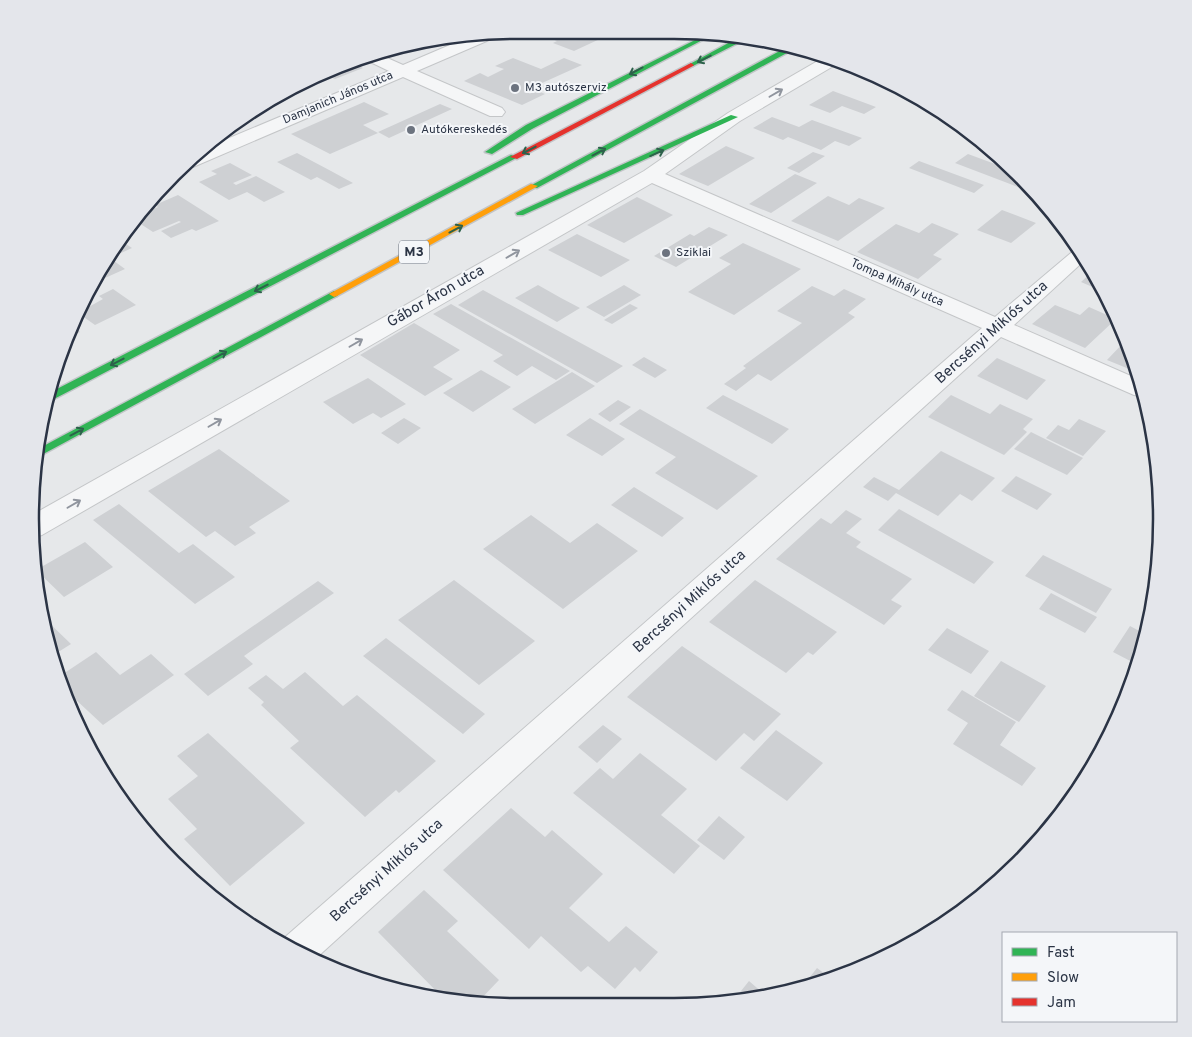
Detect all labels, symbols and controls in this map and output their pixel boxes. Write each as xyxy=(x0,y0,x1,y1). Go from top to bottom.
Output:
one-way arrow xyxy=(697,55,712,64)
one-way arrow xyxy=(629,66,644,76)
street label: Damjanich János utca xyxy=(281,68,395,128)
place label: M3 autószerviz xyxy=(525,80,607,96)
marker: M3 autószerviz xyxy=(509,82,521,94)
one-way arrow xyxy=(769,88,784,98)
place label: Autókereskedés xyxy=(421,122,507,138)
marker: Autókereskedés xyxy=(405,124,417,136)
one-way arrow xyxy=(521,145,536,155)
one-way arrow xyxy=(591,146,606,156)
one-way arrow xyxy=(649,147,664,157)
one-way arrow xyxy=(448,224,463,233)
road number: M3 xyxy=(399,240,429,264)
place label: Sziklai xyxy=(676,245,711,261)
marker: Sziklai xyxy=(660,247,672,259)
one-way arrow xyxy=(505,248,519,258)
street label: Tompa Mihály utca xyxy=(848,255,946,311)
street label: Gábor Áron utca xyxy=(384,261,488,332)
street label: Bercsényi Miklós utca xyxy=(932,277,1052,389)
one-way arrow xyxy=(254,283,269,293)
one-way arrow xyxy=(349,338,364,348)
one-way arrow xyxy=(213,350,228,360)
one-way arrow xyxy=(109,357,124,367)
one-way arrow xyxy=(208,418,222,428)
one-way arrow xyxy=(69,427,84,436)
one-way arrow xyxy=(67,499,82,509)
street label: Bercsényi Miklós utca xyxy=(630,546,750,658)
street label: Bercsényi Miklós utca xyxy=(327,815,447,927)
legend xyxy=(1002,932,1177,1022)
text: Fast xyxy=(1047,944,1075,963)
text: Slow xyxy=(1047,969,1079,988)
text: Jam xyxy=(1047,994,1076,1013)

